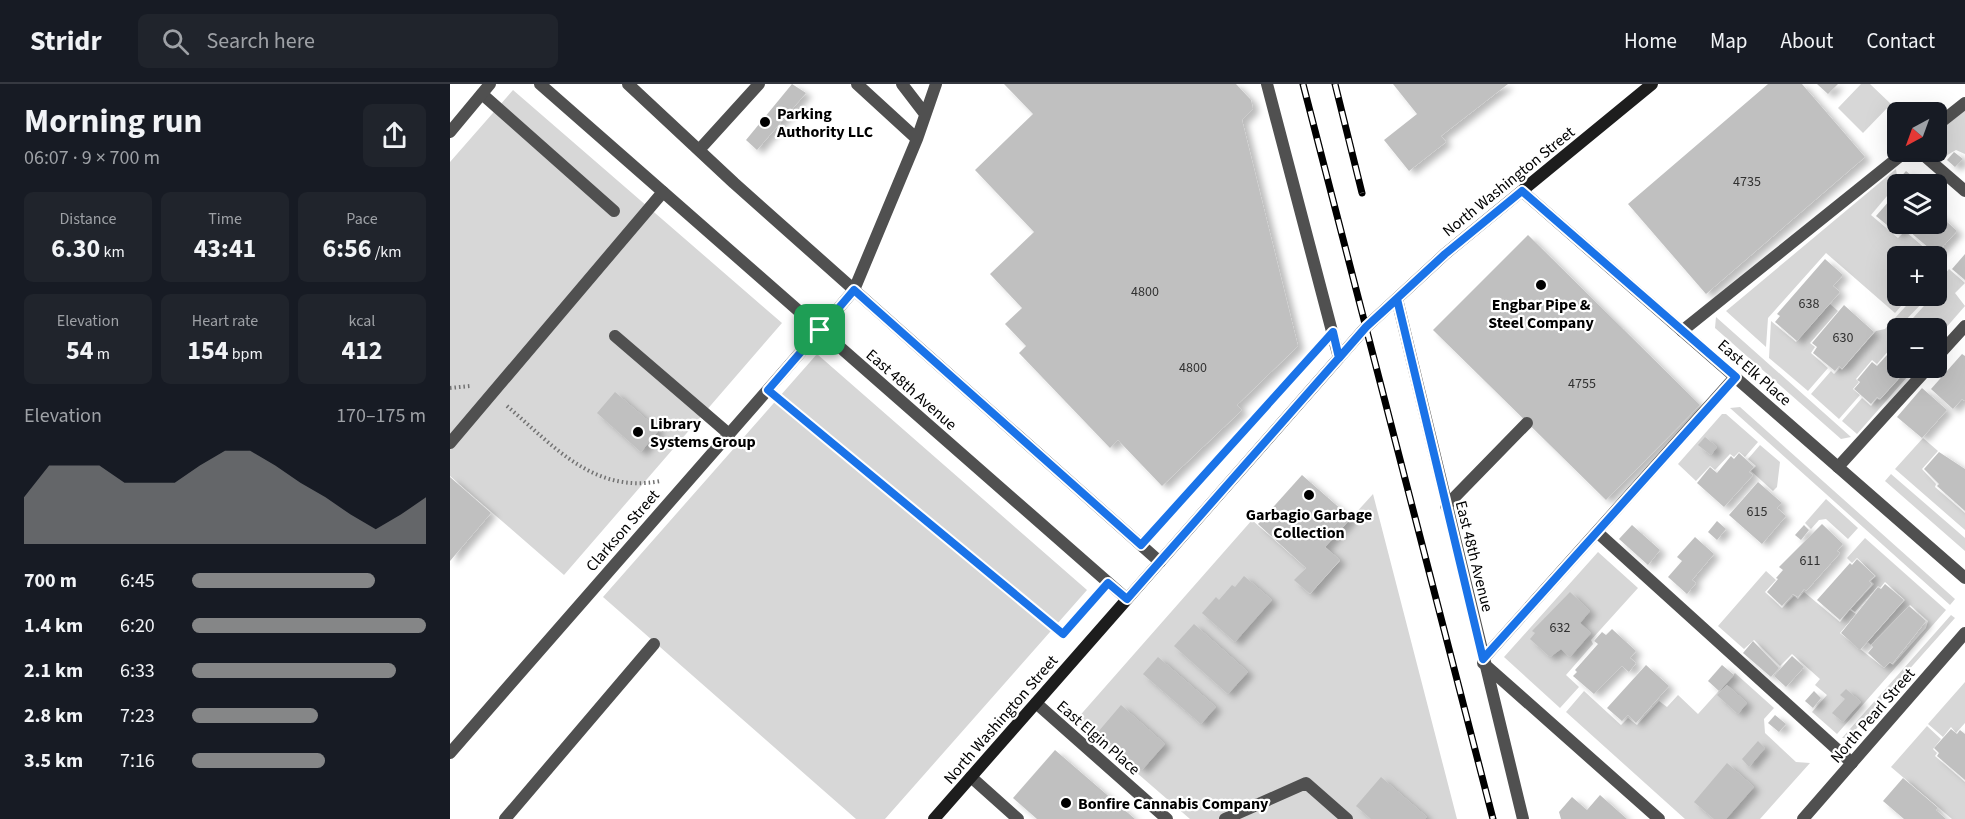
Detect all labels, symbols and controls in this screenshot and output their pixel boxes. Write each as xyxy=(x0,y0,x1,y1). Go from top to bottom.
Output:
search box xyxy=(138,14,558,68)
text: Stridr xyxy=(30,21,102,61)
icon: search xyxy=(159,25,192,58)
text: Search here xyxy=(207,25,315,57)
text: Home xyxy=(1624,26,1677,56)
text: Map xyxy=(1710,26,1748,56)
text: About xyxy=(1781,26,1833,56)
text: Contact xyxy=(1866,26,1935,56)
text: Morning run xyxy=(24,98,202,145)
north arrow xyxy=(1887,102,1947,162)
map controls xyxy=(1887,102,1947,378)
place label: Parking Authority LLC xyxy=(776,103,873,143)
button: share xyxy=(363,104,426,167)
marker: Parking Authority LLC xyxy=(758,115,772,129)
street label: North Washington Street xyxy=(1438,121,1580,242)
text: 06:07 · 9 × 700 m xyxy=(24,144,160,172)
house number: 4735 xyxy=(1733,172,1761,192)
button: layers xyxy=(1887,174,1947,234)
text: Distance xyxy=(60,208,116,230)
text: Time xyxy=(208,208,242,230)
text: Pace xyxy=(346,208,378,230)
text: 6.30 xyxy=(51,230,100,267)
text: 43:41 xyxy=(194,230,256,267)
text: 6:56 xyxy=(323,230,372,267)
text: km xyxy=(100,241,125,263)
text: /km xyxy=(372,241,401,263)
button: + xyxy=(1887,246,1947,306)
marker: Engbar Pipe & Steel Company xyxy=(1534,278,1548,292)
house number: 4800 xyxy=(1131,282,1159,302)
place label: Engbar Pipe & Steel Company xyxy=(1488,294,1594,334)
house number: 638 xyxy=(1799,294,1819,314)
pin xyxy=(794,304,845,355)
text: Elevation xyxy=(57,310,119,332)
text: Heart rate xyxy=(192,310,258,332)
text: kcal xyxy=(349,310,375,332)
icon: arrive xyxy=(803,313,836,346)
button: − xyxy=(1887,318,1947,378)
house number: 630 xyxy=(1833,328,1853,348)
text: 54 xyxy=(66,332,94,369)
text: 154 xyxy=(187,332,228,369)
text: 412 xyxy=(341,332,383,369)
street label: East Elk Place xyxy=(1713,335,1796,411)
text: m xyxy=(94,343,110,365)
text: bpm xyxy=(228,343,263,365)
street label: East 48th Avenue xyxy=(861,344,962,435)
house number: 4800 xyxy=(1179,358,1207,378)
house number: 4755 xyxy=(1568,374,1596,394)
text: Elevation xyxy=(24,402,102,430)
text: 170–175 m xyxy=(336,402,426,430)
place label: Library Systems Group xyxy=(650,413,756,453)
marker: Library Systems Group xyxy=(631,425,645,439)
street label: Clarkson Street xyxy=(581,484,665,576)
marker: Garbagio Garbage Collection xyxy=(1302,488,1316,502)
street label: East 48th Avenue xyxy=(1450,498,1499,614)
house number: 615 xyxy=(1747,502,1767,522)
place label: Garbagio Garbage Collection xyxy=(1246,504,1372,544)
house number: 611 xyxy=(1800,551,1820,571)
text: 700 m xyxy=(24,567,77,595)
text: 6:45 xyxy=(120,567,155,595)
text: 1.4 km xyxy=(24,612,83,640)
text: 6:20 xyxy=(120,612,155,640)
house number: 632 xyxy=(1550,618,1570,638)
street label: North Washington Street xyxy=(939,650,1063,789)
text: 2.1 km xyxy=(24,657,83,685)
text: 6:33 xyxy=(120,657,155,685)
street label: North Pearl Street xyxy=(1825,663,1921,768)
street label: East Elgin Place xyxy=(1052,695,1145,780)
text: 2.8 km xyxy=(24,702,83,730)
text: 7:23 xyxy=(120,702,155,730)
text: 3.5 km xyxy=(24,747,83,775)
text: 7:16 xyxy=(120,747,155,775)
place label: Bonfire Cannabis Company xyxy=(1078,793,1269,815)
marker: Bonfire Cannabis Company xyxy=(1059,796,1073,810)

